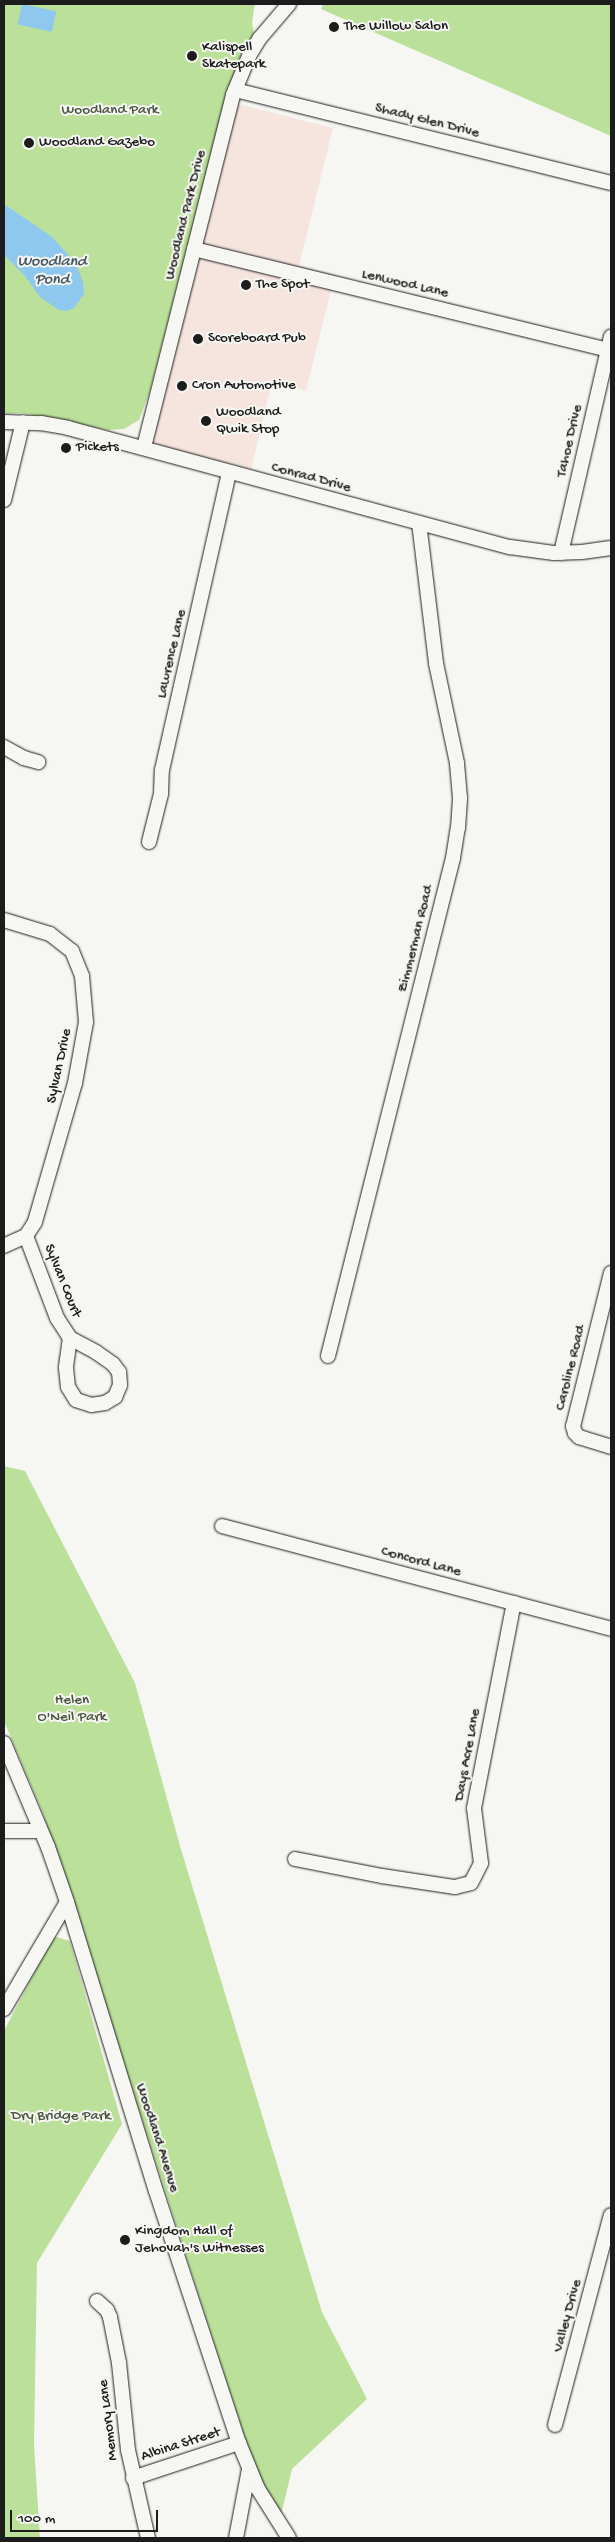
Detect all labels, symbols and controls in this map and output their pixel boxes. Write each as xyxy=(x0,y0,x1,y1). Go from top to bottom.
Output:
place label: The Willow Salon xyxy=(344,18,448,36)
marker: The Willow Salon xyxy=(328,21,340,33)
place label: Kalispell Skatepark xyxy=(202,38,266,73)
marker: Kalispell Skatepark xyxy=(186,50,198,62)
street label: Shady Glen Drive xyxy=(373,99,481,143)
park label: Woodland Park xyxy=(62,102,158,120)
place label: Woodland Gazebo xyxy=(39,134,155,152)
marker: Woodland Gazebo xyxy=(23,137,35,149)
street label: Woodland Park Drive xyxy=(161,148,211,282)
water label: Woodland Pond xyxy=(18,253,86,291)
street label: Lenwood Lane xyxy=(360,265,450,303)
place label: The Spot xyxy=(256,276,309,294)
marker: The Spot xyxy=(240,279,252,291)
place label: Scoreboard Pub xyxy=(208,330,306,348)
marker: Scoreboard Pub xyxy=(192,333,204,345)
place label: Cron Automotive xyxy=(192,377,296,395)
marker: Cron Automotive xyxy=(176,380,188,392)
place label: Woodland Qwik Stop xyxy=(216,403,281,438)
street label: Tahoe Drive xyxy=(553,403,587,479)
marker: Woodland Qwik Stop xyxy=(200,415,212,427)
place label: Pickets xyxy=(76,439,119,457)
marker: Pickets xyxy=(60,442,72,454)
street label: Conrad Drive xyxy=(269,459,353,497)
street label: Lawrence Lane xyxy=(153,608,191,700)
street label: Zimmerman Road xyxy=(394,884,438,994)
street label: Sylvan Drive xyxy=(43,1027,77,1105)
street label: Sylvan Court xyxy=(39,1242,85,1320)
street label: Caroline Road xyxy=(552,1323,590,1413)
street label: Concord Lane xyxy=(379,1543,463,1581)
park label: Helen O'Neil Park xyxy=(37,1691,107,1726)
street label: Days Acre Lane xyxy=(451,1707,485,1803)
street label: Woodland Avenue xyxy=(131,2081,183,2195)
park label: Dry Bridge Park xyxy=(11,2108,111,2126)
place label: Kingdom Hall of Jehovah's Witnesses xyxy=(135,2222,264,2257)
marker: Kingdom Hall of Jehovah's Witnesses xyxy=(119,2234,131,2246)
street label: Valley Drive xyxy=(550,2278,586,2354)
street label: Memory Lane xyxy=(95,2378,123,2462)
street label: Albina Street xyxy=(139,2424,223,2466)
scale bar xyxy=(12,2500,160,2532)
text: 100 m xyxy=(18,2510,55,2528)

